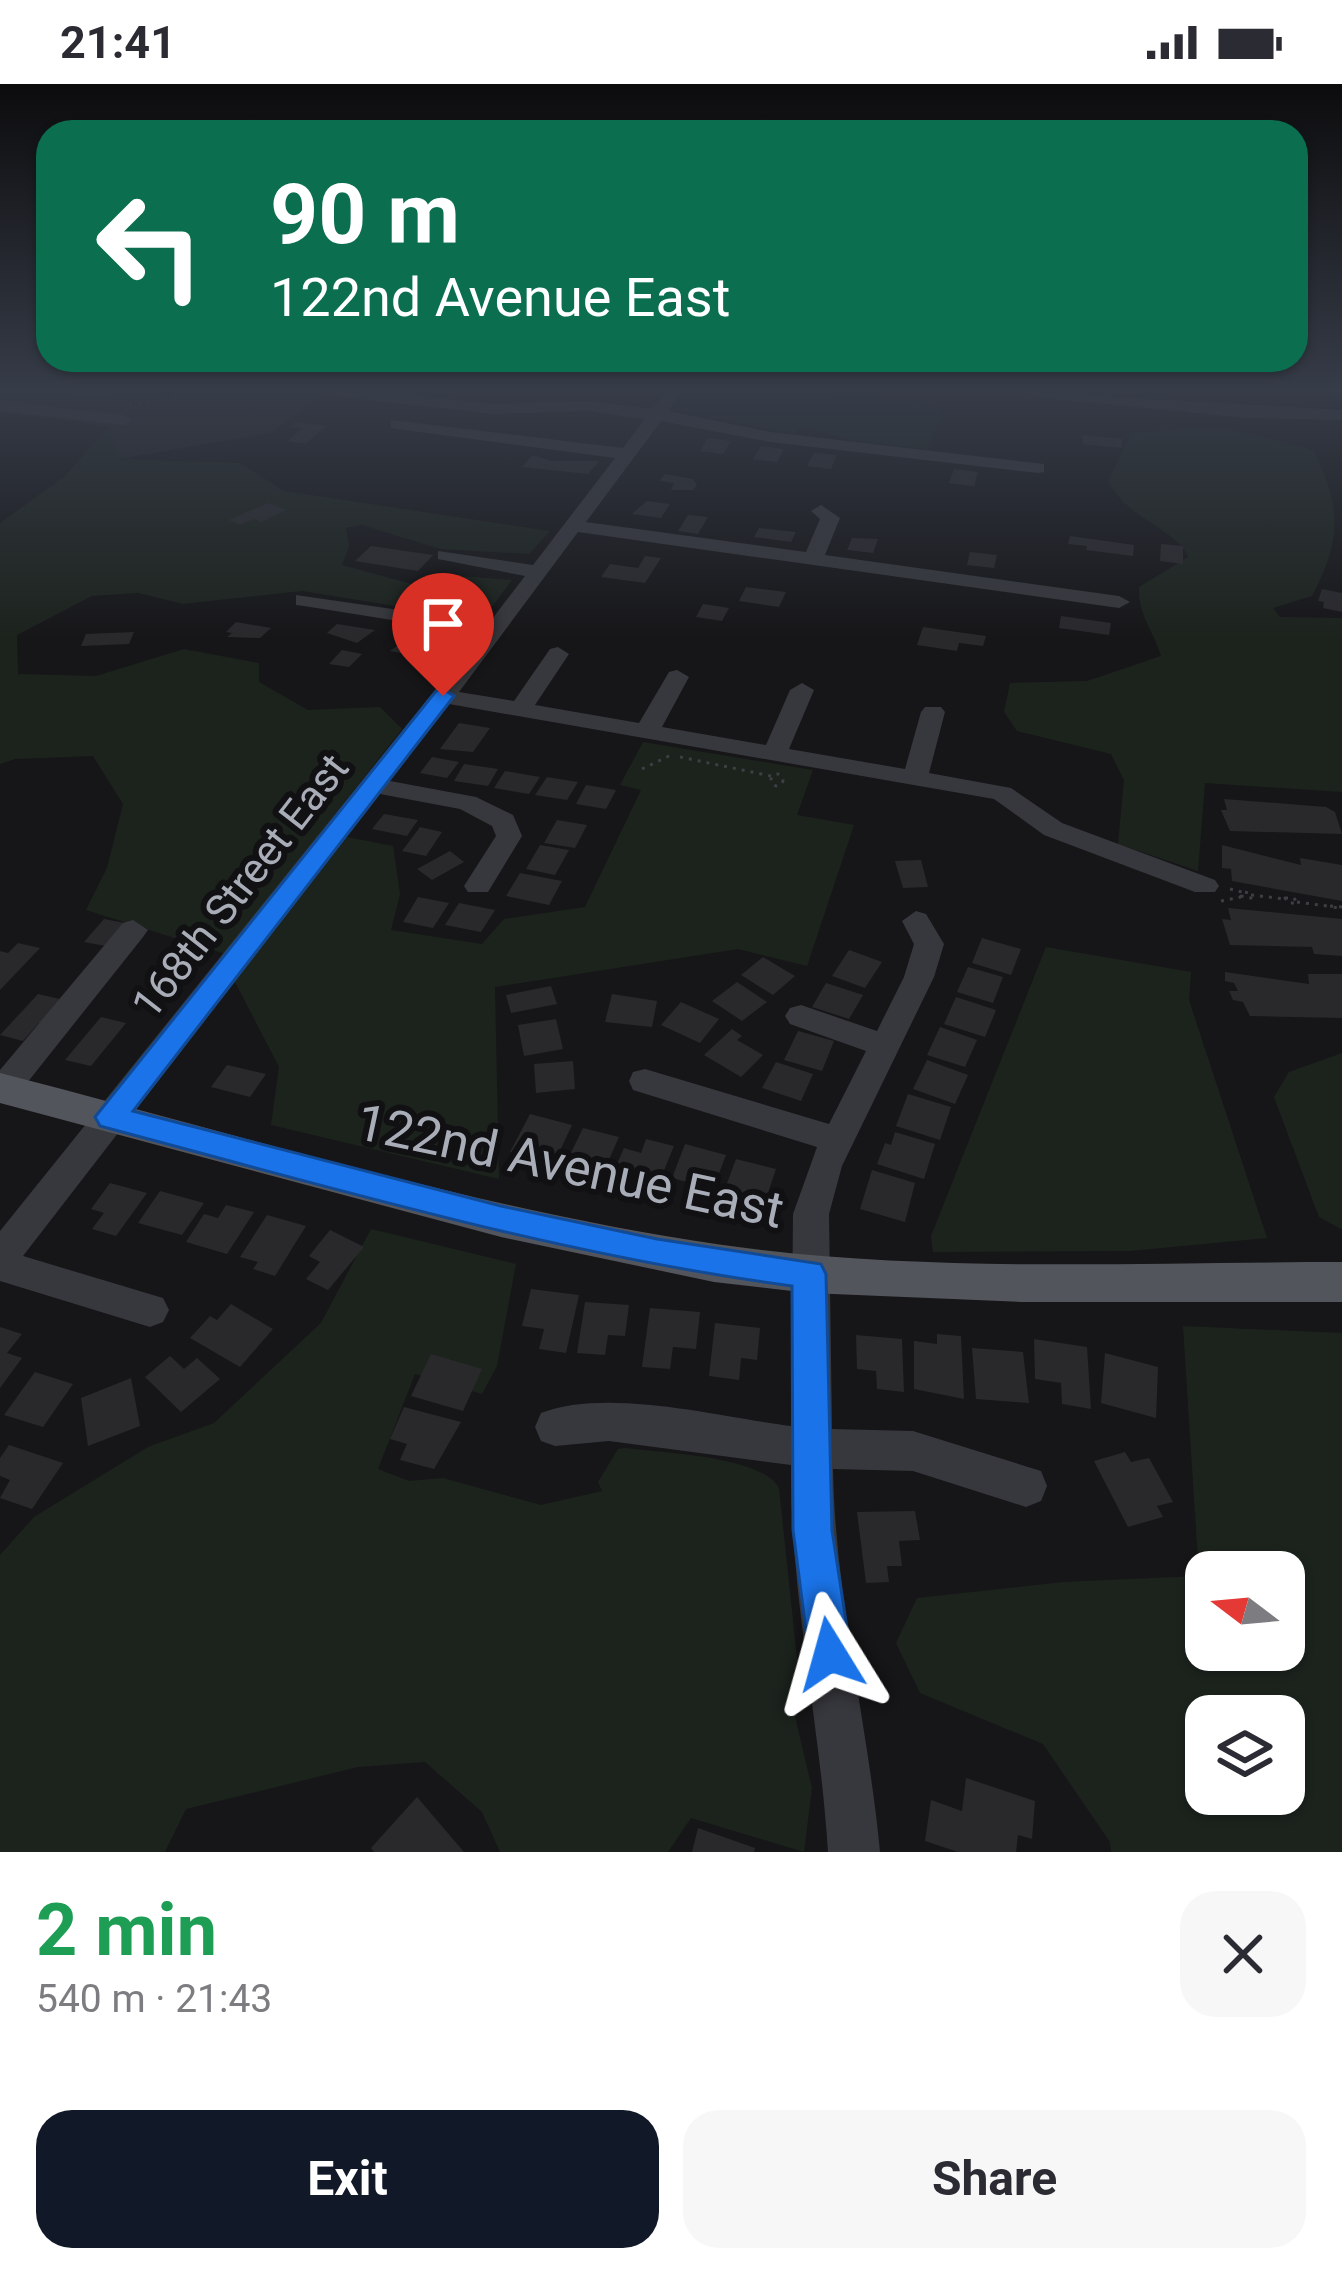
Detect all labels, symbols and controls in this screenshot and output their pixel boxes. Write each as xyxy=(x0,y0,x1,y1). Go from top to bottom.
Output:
text: 21:41 xyxy=(60,16,176,69)
text: 90 m xyxy=(270,165,460,264)
icon: left xyxy=(72,168,228,324)
text: 122nd Avenue East xyxy=(270,266,730,329)
pin xyxy=(392,573,494,696)
icon: arrive xyxy=(410,591,476,657)
street label: 168th Street East xyxy=(122,744,358,1028)
street label: 122nd Avenue East xyxy=(351,1092,789,1240)
north arrow xyxy=(1185,1551,1305,1671)
map controls xyxy=(1185,1551,1305,1815)
position arrow xyxy=(767,1591,893,1717)
button: layers xyxy=(1185,1695,1305,1815)
text: 2 min xyxy=(36,1888,217,1973)
button: close xyxy=(1180,1891,1306,2017)
text: 540 m · 21:43 xyxy=(36,1976,272,2022)
button: Exit xyxy=(36,2110,659,2248)
button: Share xyxy=(683,2110,1306,2248)

